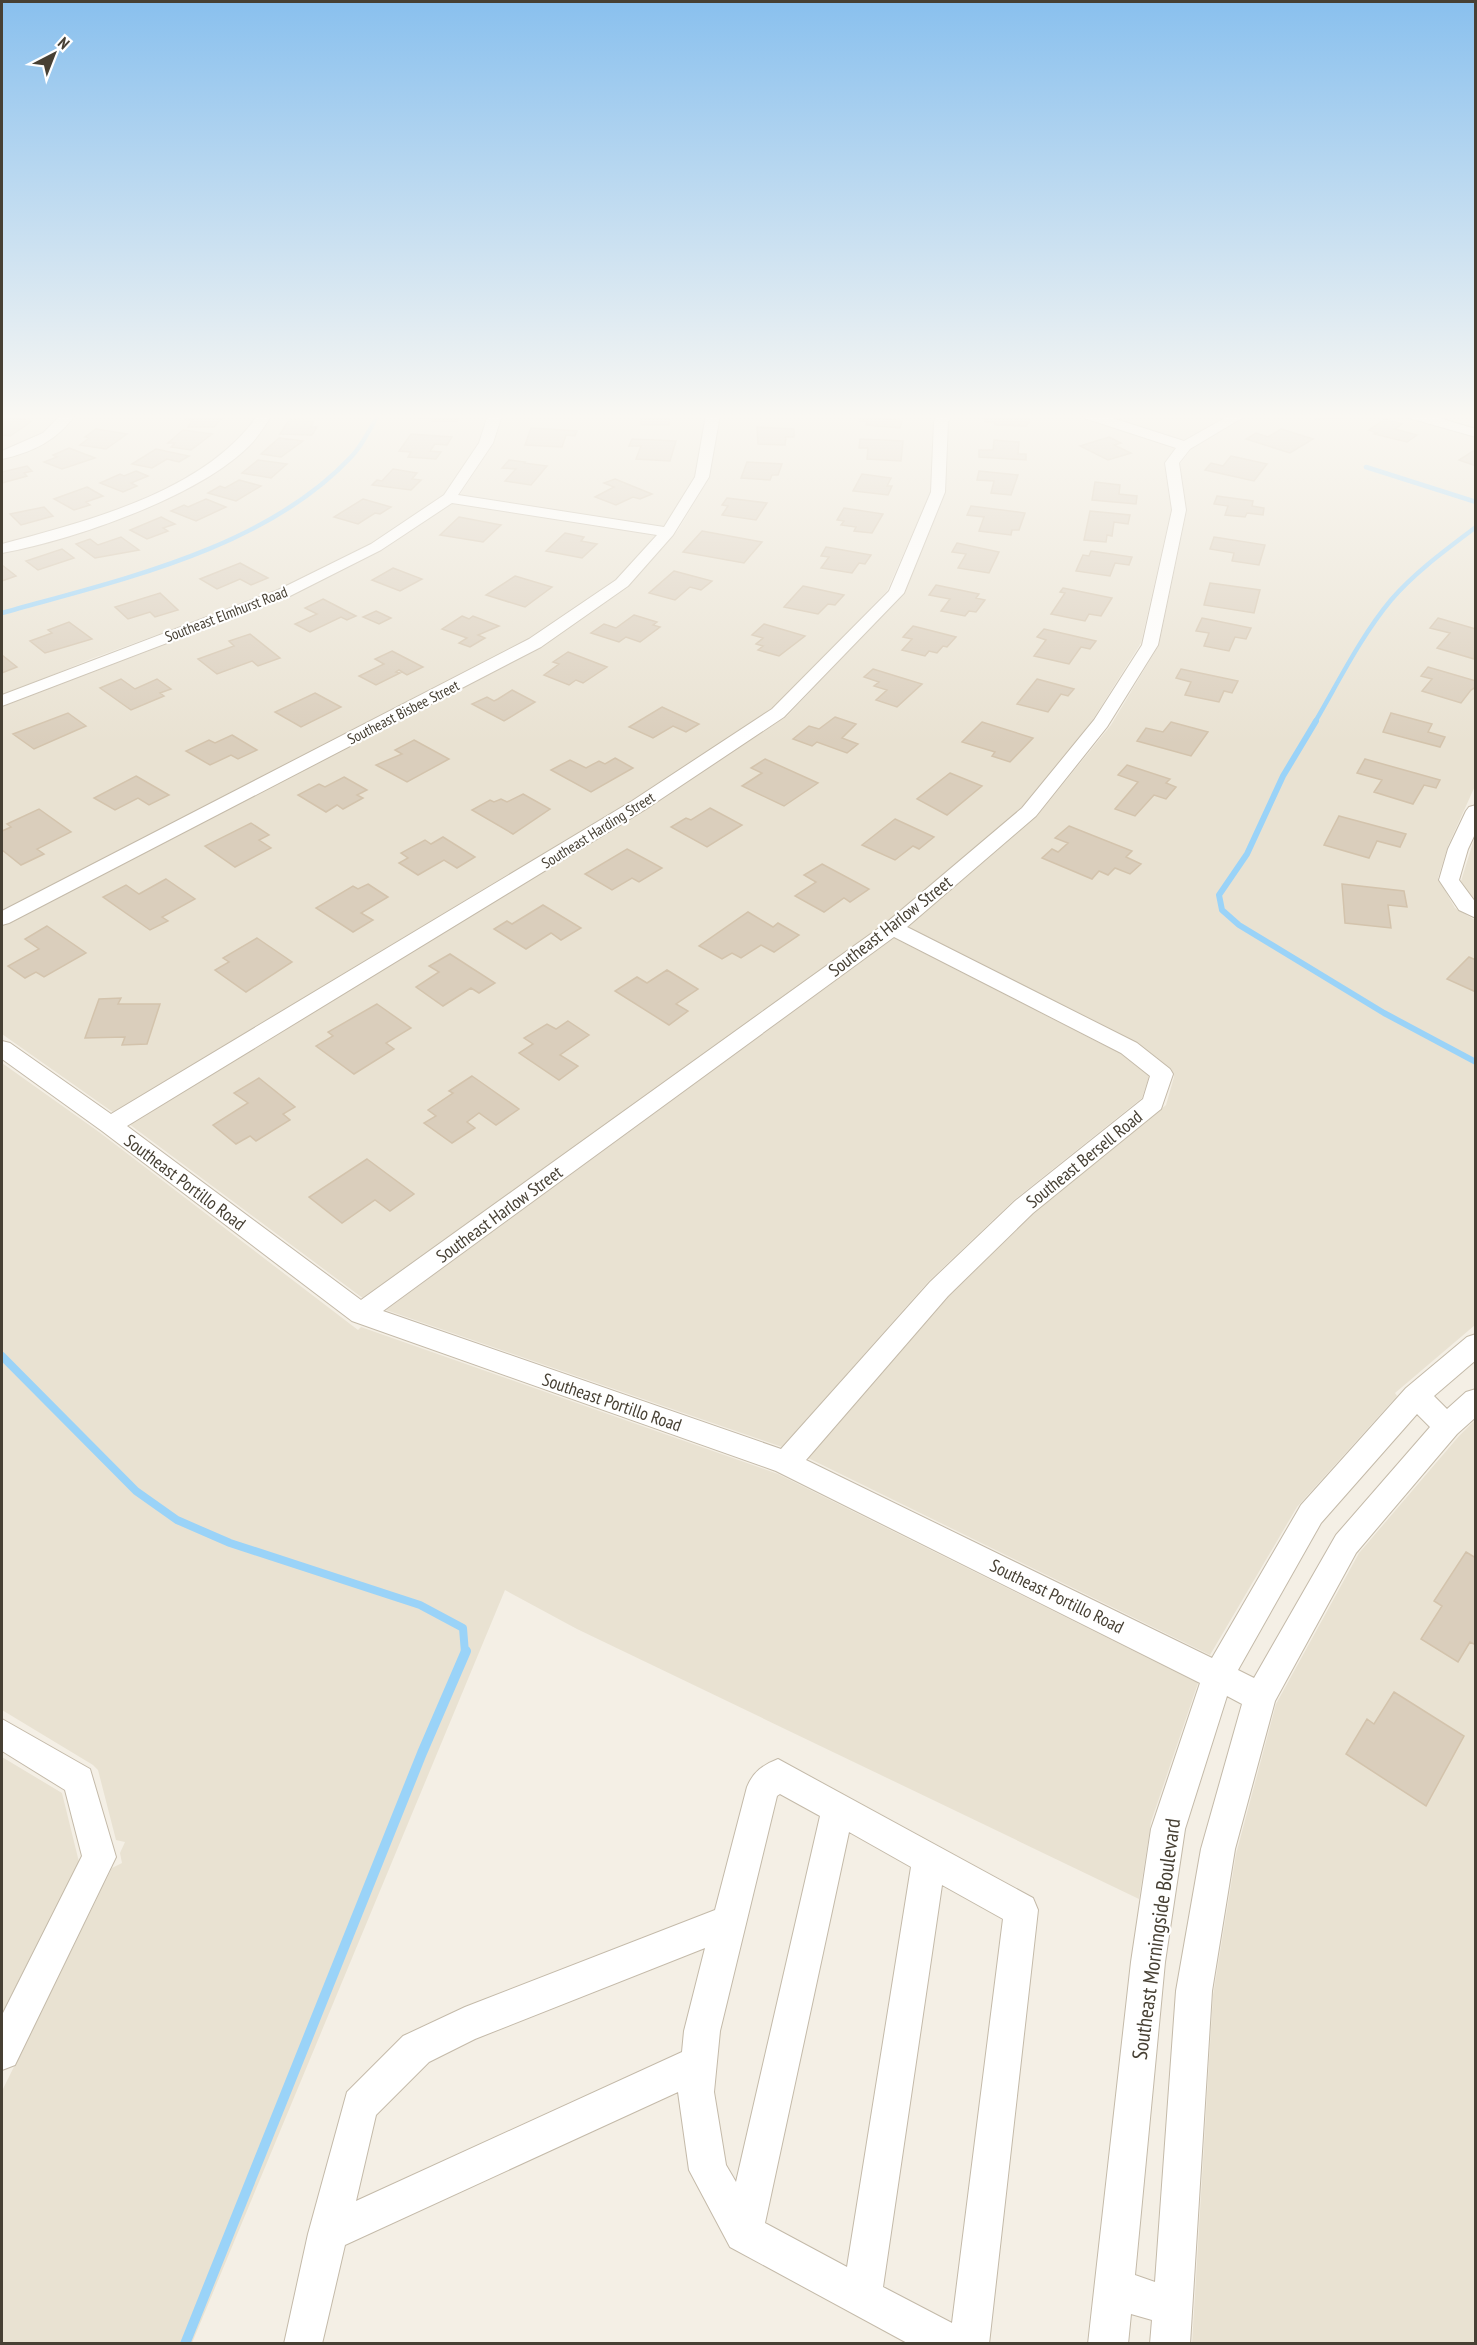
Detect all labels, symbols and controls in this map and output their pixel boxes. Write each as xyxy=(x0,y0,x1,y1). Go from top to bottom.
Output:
north arrow xyxy=(24,24,84,84)
text: N xyxy=(54,33,74,53)
street label: Southeast Elmhurst Road xyxy=(162,582,290,646)
street label: Southeast Bisbee Street xyxy=(344,676,462,748)
street label: Southeast Harding Street xyxy=(538,788,658,872)
street label: Southeast Harlow Street xyxy=(824,871,956,981)
street label: Southeast Bersell Road xyxy=(1021,1105,1147,1213)
street label: Southeast Portillo Road xyxy=(120,1129,250,1235)
street label: Southeast Harlow Street xyxy=(431,1160,567,1268)
street label: Southeast Portillo Road xyxy=(539,1367,685,1437)
street label: Southeast Portillo Road xyxy=(986,1554,1128,1638)
street label: Southeast Morningside Boulevard xyxy=(1126,1817,1186,2061)

